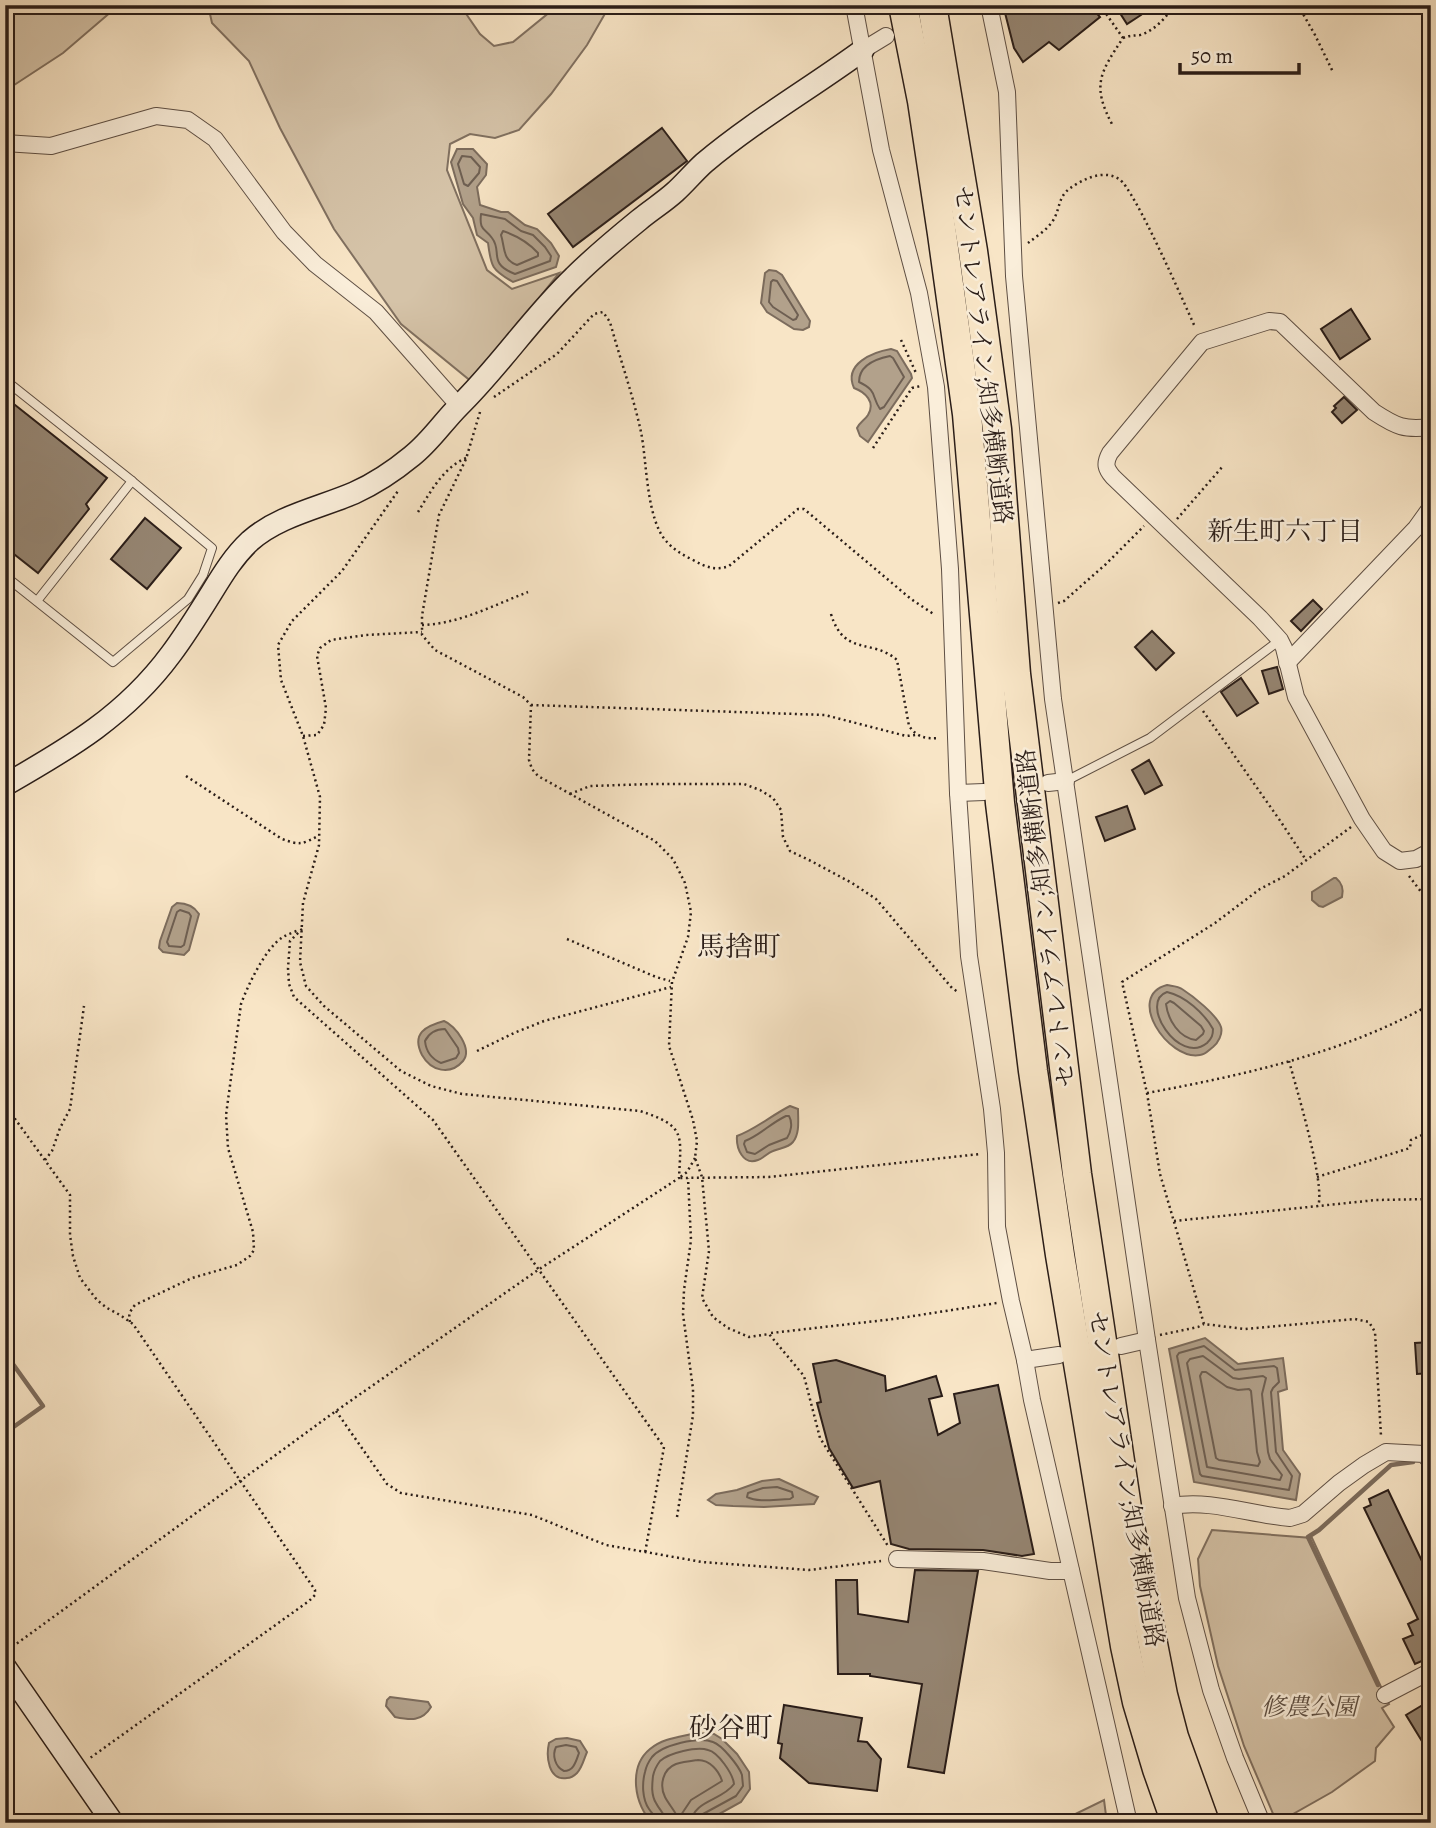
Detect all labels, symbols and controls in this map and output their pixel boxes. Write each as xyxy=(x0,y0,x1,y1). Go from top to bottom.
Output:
scale bar xyxy=(1180,32,1300,76)
text: 50 m xyxy=(1191,42,1233,70)
street label: セントレアライン;知多横断道路 xyxy=(946,184,1020,526)
district label: 新生町六丁目 xyxy=(1207,514,1363,549)
street label: セントレアライン;知多横断道路 xyxy=(1009,747,1083,1089)
district label: 馬捨町 xyxy=(697,928,781,966)
street label: セントレアライン;知多横断道路 xyxy=(1081,1308,1171,1650)
park label: 修農公園 xyxy=(1261,1691,1361,1723)
district label: 砂谷町 xyxy=(689,1709,773,1747)

